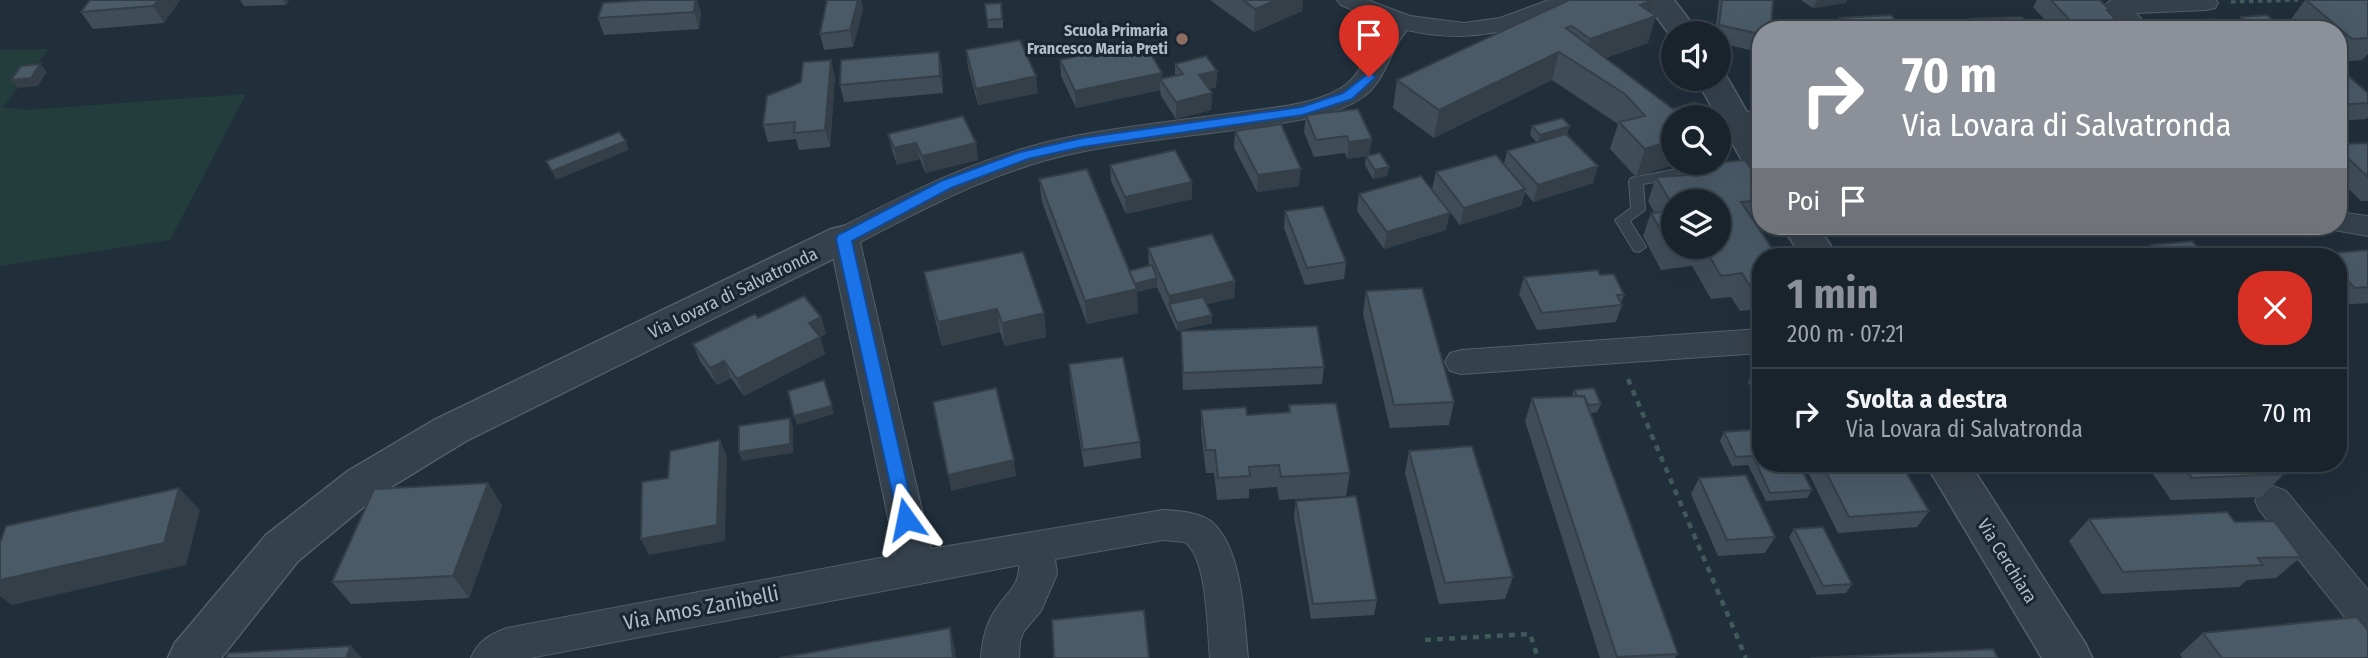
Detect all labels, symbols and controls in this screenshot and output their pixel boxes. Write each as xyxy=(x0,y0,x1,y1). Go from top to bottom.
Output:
pin xyxy=(1339,5,1399,77)
icon: arrive xyxy=(1350,16,1388,54)
place label: Scuola Primaria Francesco Maria Preti xyxy=(1027,21,1168,58)
map controls xyxy=(1661,21,1731,259)
button: sound xyxy=(1661,21,1731,91)
marker: Scuola Primaria Francesco Maria Preti xyxy=(1174,31,1190,47)
text: 70 m xyxy=(1902,46,1997,105)
icon: right xyxy=(1787,49,1878,140)
button: search xyxy=(1661,105,1731,175)
text: Via Lovara di Salvatronda xyxy=(1902,106,2231,144)
icon: arrive xyxy=(1834,182,1872,220)
text: Poi xyxy=(1787,186,1820,217)
button: layers xyxy=(1661,189,1731,259)
street label: Via Lovara di Salvatronda xyxy=(645,242,821,344)
text: 1 min xyxy=(1787,269,1878,319)
button: close xyxy=(2238,271,2312,345)
text: 200 m · 07:21 xyxy=(1787,320,1904,348)
text: Svolta a destra xyxy=(1846,384,2007,415)
icon: right xyxy=(1787,395,1825,433)
text: 70 m xyxy=(2262,398,2312,429)
text: Via Lovara di Salvatronda xyxy=(1846,415,2083,443)
position arrow xyxy=(869,482,943,556)
street label: Via Cerchiara xyxy=(1972,515,2042,607)
street label: Via Amos Zanibelli xyxy=(621,580,781,636)

